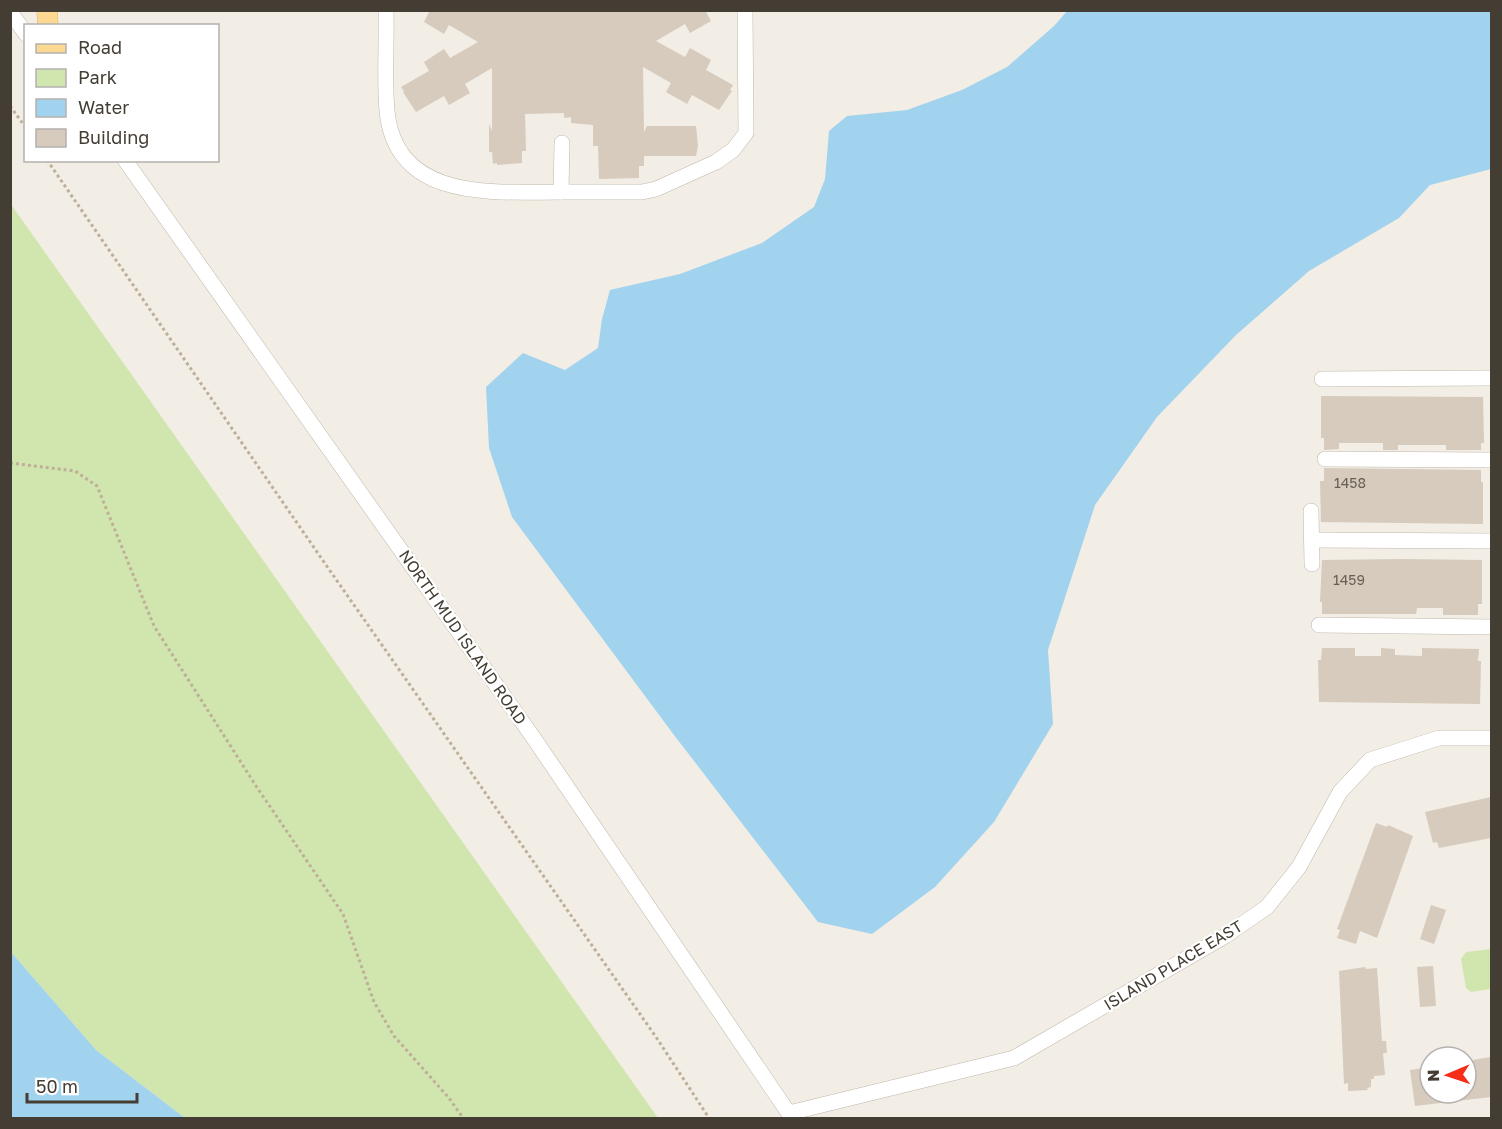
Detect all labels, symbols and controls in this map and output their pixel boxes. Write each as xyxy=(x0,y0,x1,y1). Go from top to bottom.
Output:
legend xyxy=(24,24,219,162)
text: Road xyxy=(78,36,122,58)
text: Park xyxy=(78,66,117,88)
text: Water xyxy=(78,96,129,118)
text: Building xyxy=(78,126,149,148)
house number: 1458 xyxy=(1334,474,1366,491)
street label: NORTH MUD ISLAND ROAD xyxy=(395,546,531,728)
house number: 1459 xyxy=(1333,571,1365,588)
street label: ISLAND PLACE EAST xyxy=(1100,916,1246,1014)
north arrow xyxy=(1418,1045,1478,1105)
scale bar xyxy=(27,1066,136,1104)
text: N xyxy=(1423,1069,1443,1082)
text: 50 m xyxy=(36,1075,78,1097)

